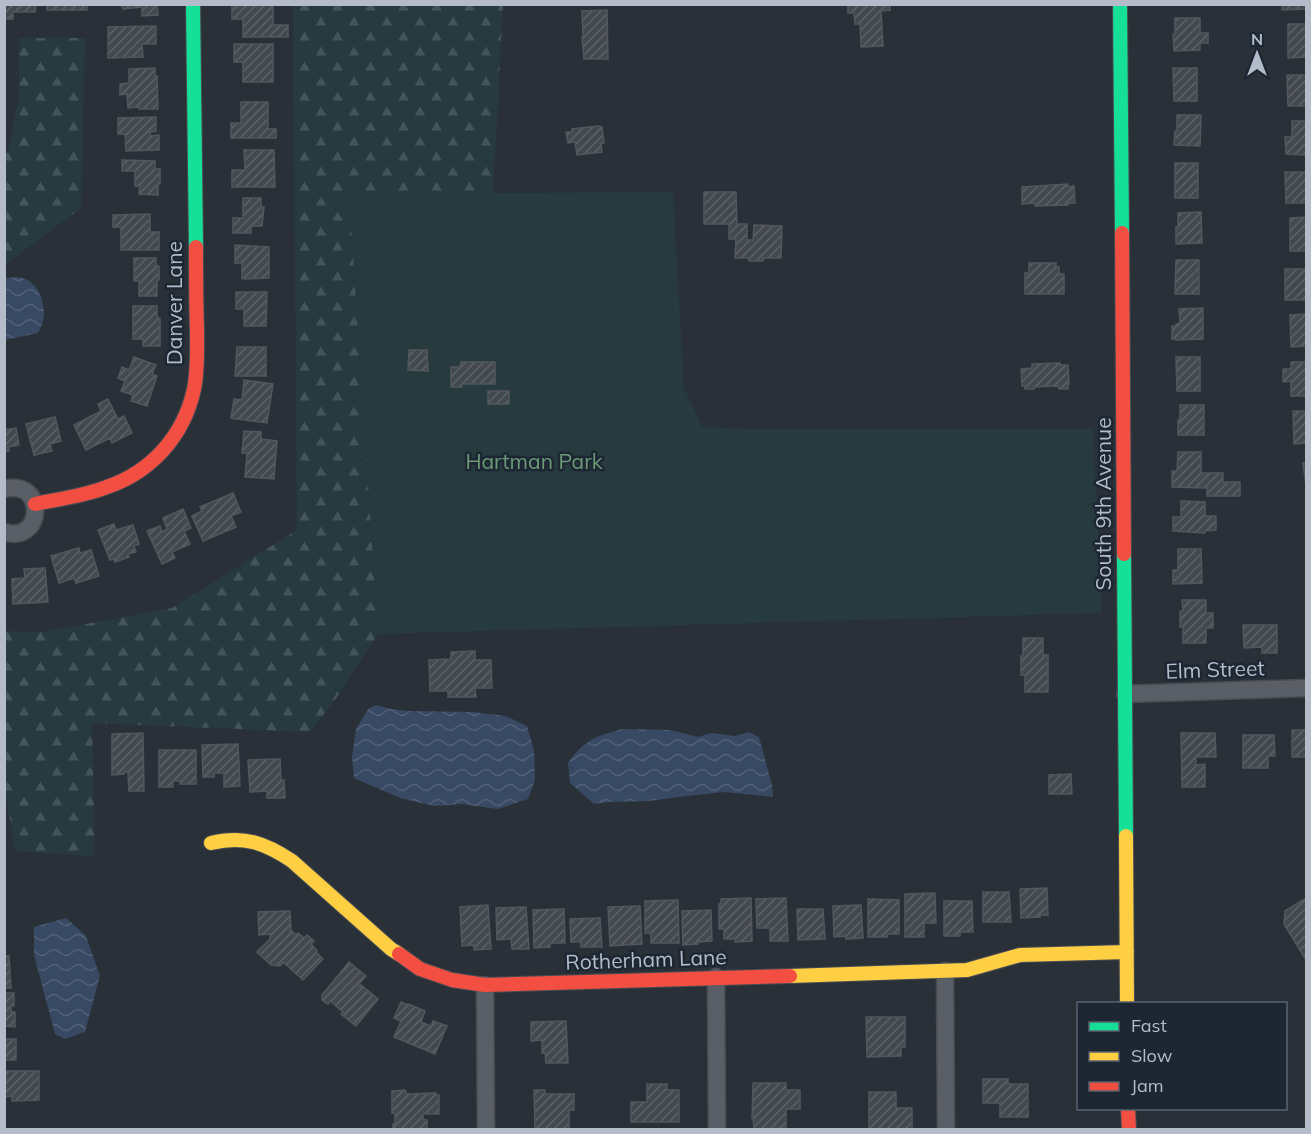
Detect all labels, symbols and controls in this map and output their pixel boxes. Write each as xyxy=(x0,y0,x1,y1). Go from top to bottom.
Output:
north arrow xyxy=(1227,24,1287,84)
text: N xyxy=(1251,29,1263,49)
street label: Danver Lane xyxy=(161,241,187,365)
street label: South 9th Avenue xyxy=(1090,417,1116,591)
park label: Hartman Park xyxy=(465,448,603,474)
street label: Elm Street xyxy=(1165,654,1265,684)
street label: Rotherham Lane xyxy=(565,943,727,975)
legend xyxy=(1077,1002,1287,1110)
text: Fast xyxy=(1131,1014,1167,1037)
text: Slow xyxy=(1131,1044,1173,1067)
text: Jam xyxy=(1131,1074,1164,1097)

